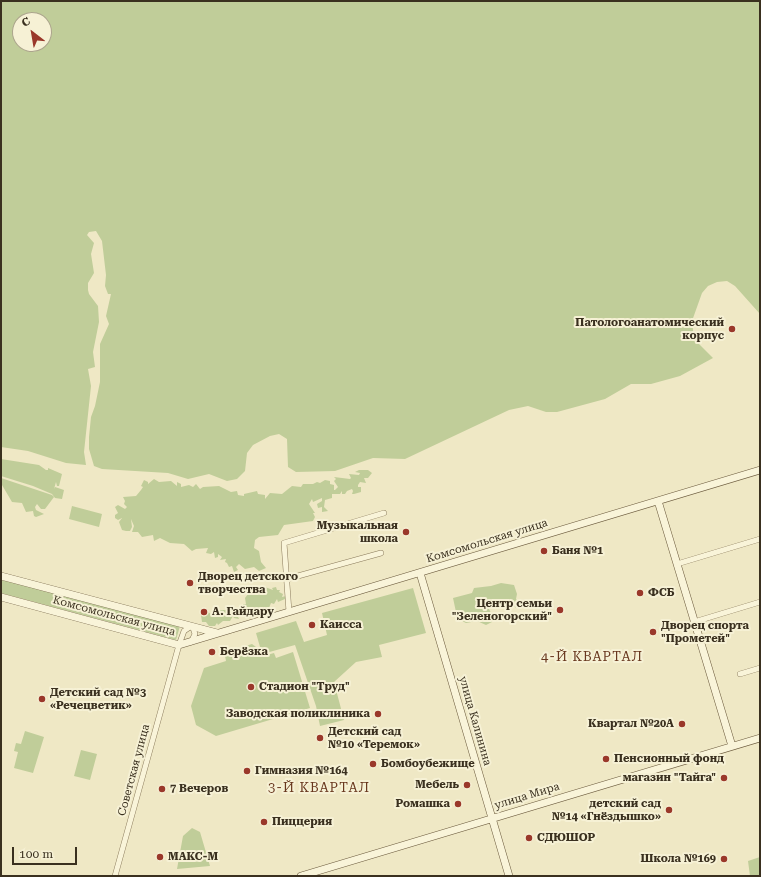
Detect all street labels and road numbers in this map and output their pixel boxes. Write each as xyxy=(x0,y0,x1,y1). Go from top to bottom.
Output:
street label: Комсомольская улица xyxy=(425,516,549,566)
street label: Комсомольская улица xyxy=(51,593,177,639)
street label: улица Калинина xyxy=(456,675,494,767)
street label: Советская улица xyxy=(115,723,153,817)
street label: улица Мира xyxy=(493,780,561,812)

